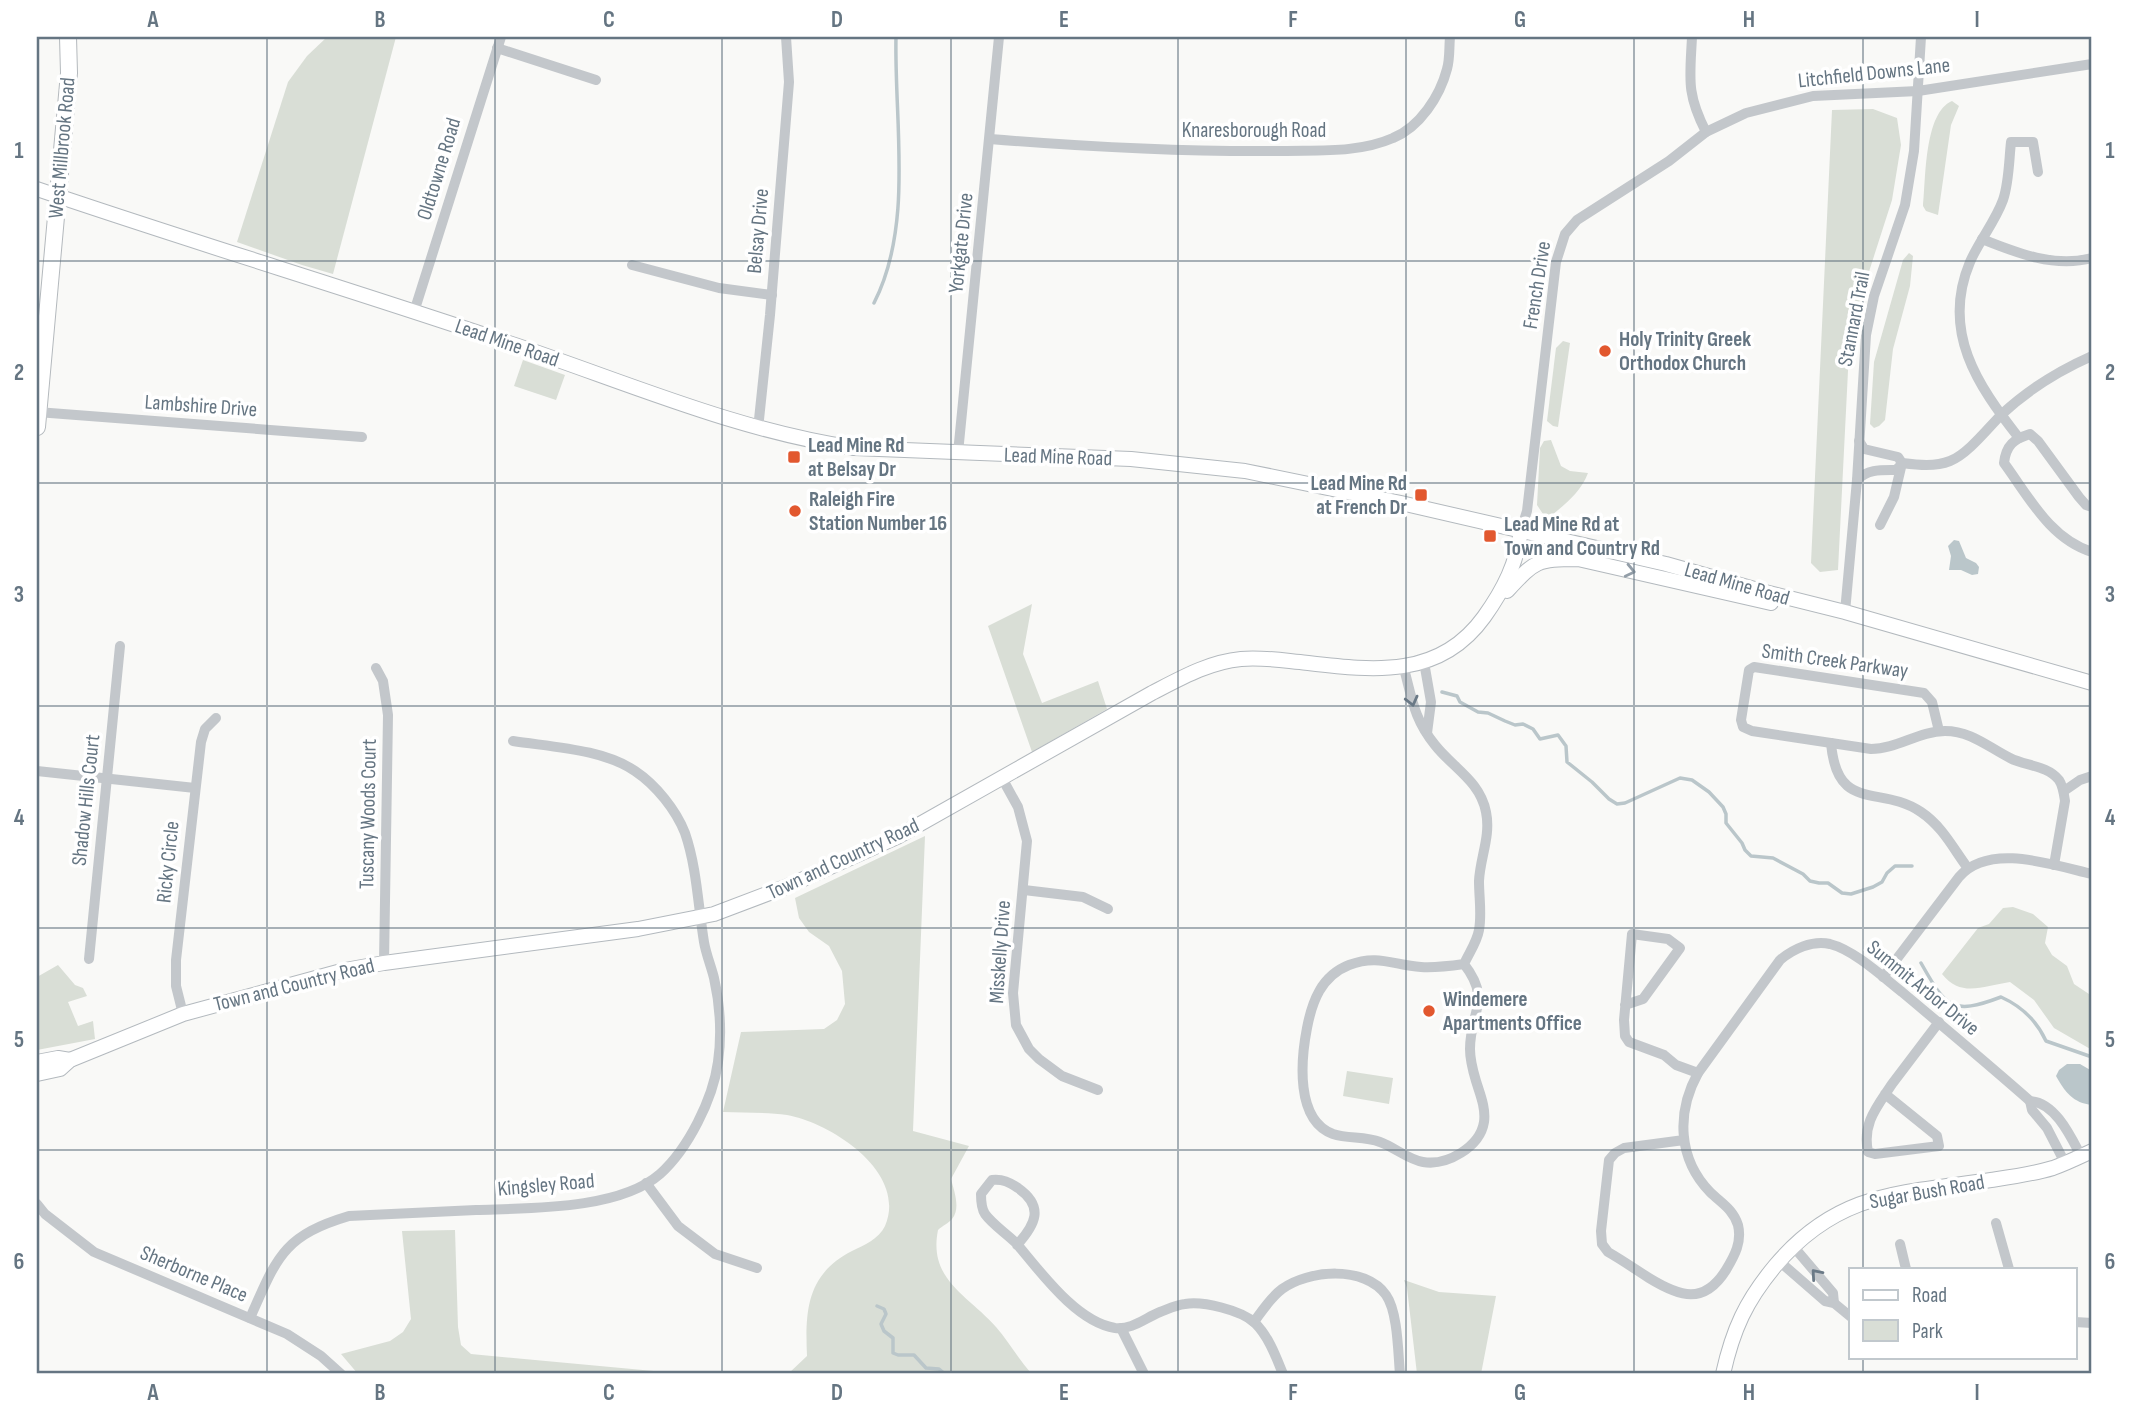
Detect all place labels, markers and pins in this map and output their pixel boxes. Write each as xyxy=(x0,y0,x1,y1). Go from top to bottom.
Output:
place label: Holy Trinity Greek Orthodox Church xyxy=(1619,327,1751,376)
marker: Holy Trinity Greek Orthodox Church xyxy=(1597,343,1613,359)
place label: Lead Mine Rd at Belsay Dr xyxy=(808,433,905,482)
marker: Lead Mine Rd at Belsay Dr xyxy=(786,449,802,465)
place label: Lead Mine Rd at French Dr xyxy=(1311,471,1408,520)
place label: Raleigh Fire Station Number 16 xyxy=(809,487,947,536)
marker: Lead Mine Rd at French Dr xyxy=(1413,487,1429,503)
marker: Raleigh Fire Station Number 16 xyxy=(787,503,803,519)
place label: Lead Mine Rd at Town and Country Rd xyxy=(1504,512,1660,561)
marker: Lead Mine Rd at Town and Country Rd xyxy=(1482,528,1498,544)
place label: Windemere Apartments Office xyxy=(1442,987,1582,1036)
marker: Windemere Apartments Office xyxy=(1421,1003,1437,1019)

